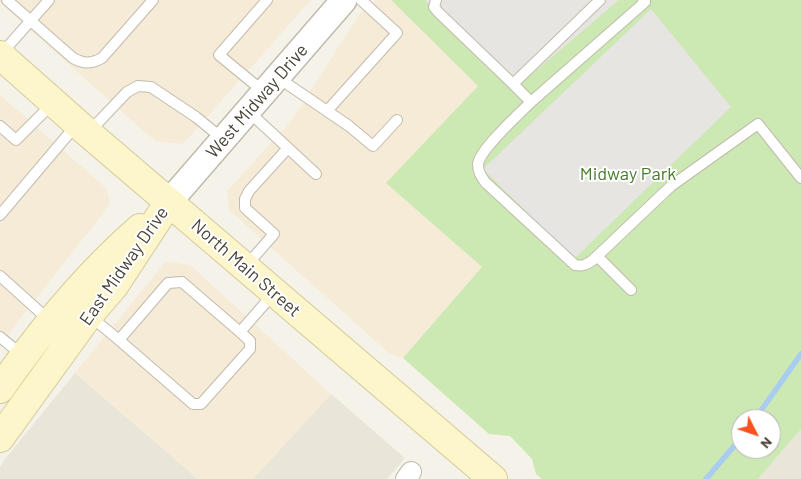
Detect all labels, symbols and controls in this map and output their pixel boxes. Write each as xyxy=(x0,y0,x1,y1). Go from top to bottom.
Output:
street label: West Midway Drive xyxy=(202,39,312,163)
park label: Midway Park xyxy=(580,163,676,185)
street label: East Midway Drive xyxy=(75,202,173,330)
street label: North Main Street xyxy=(187,215,305,321)
north arrow xyxy=(731,409,781,459)
text: N xyxy=(757,434,776,453)

